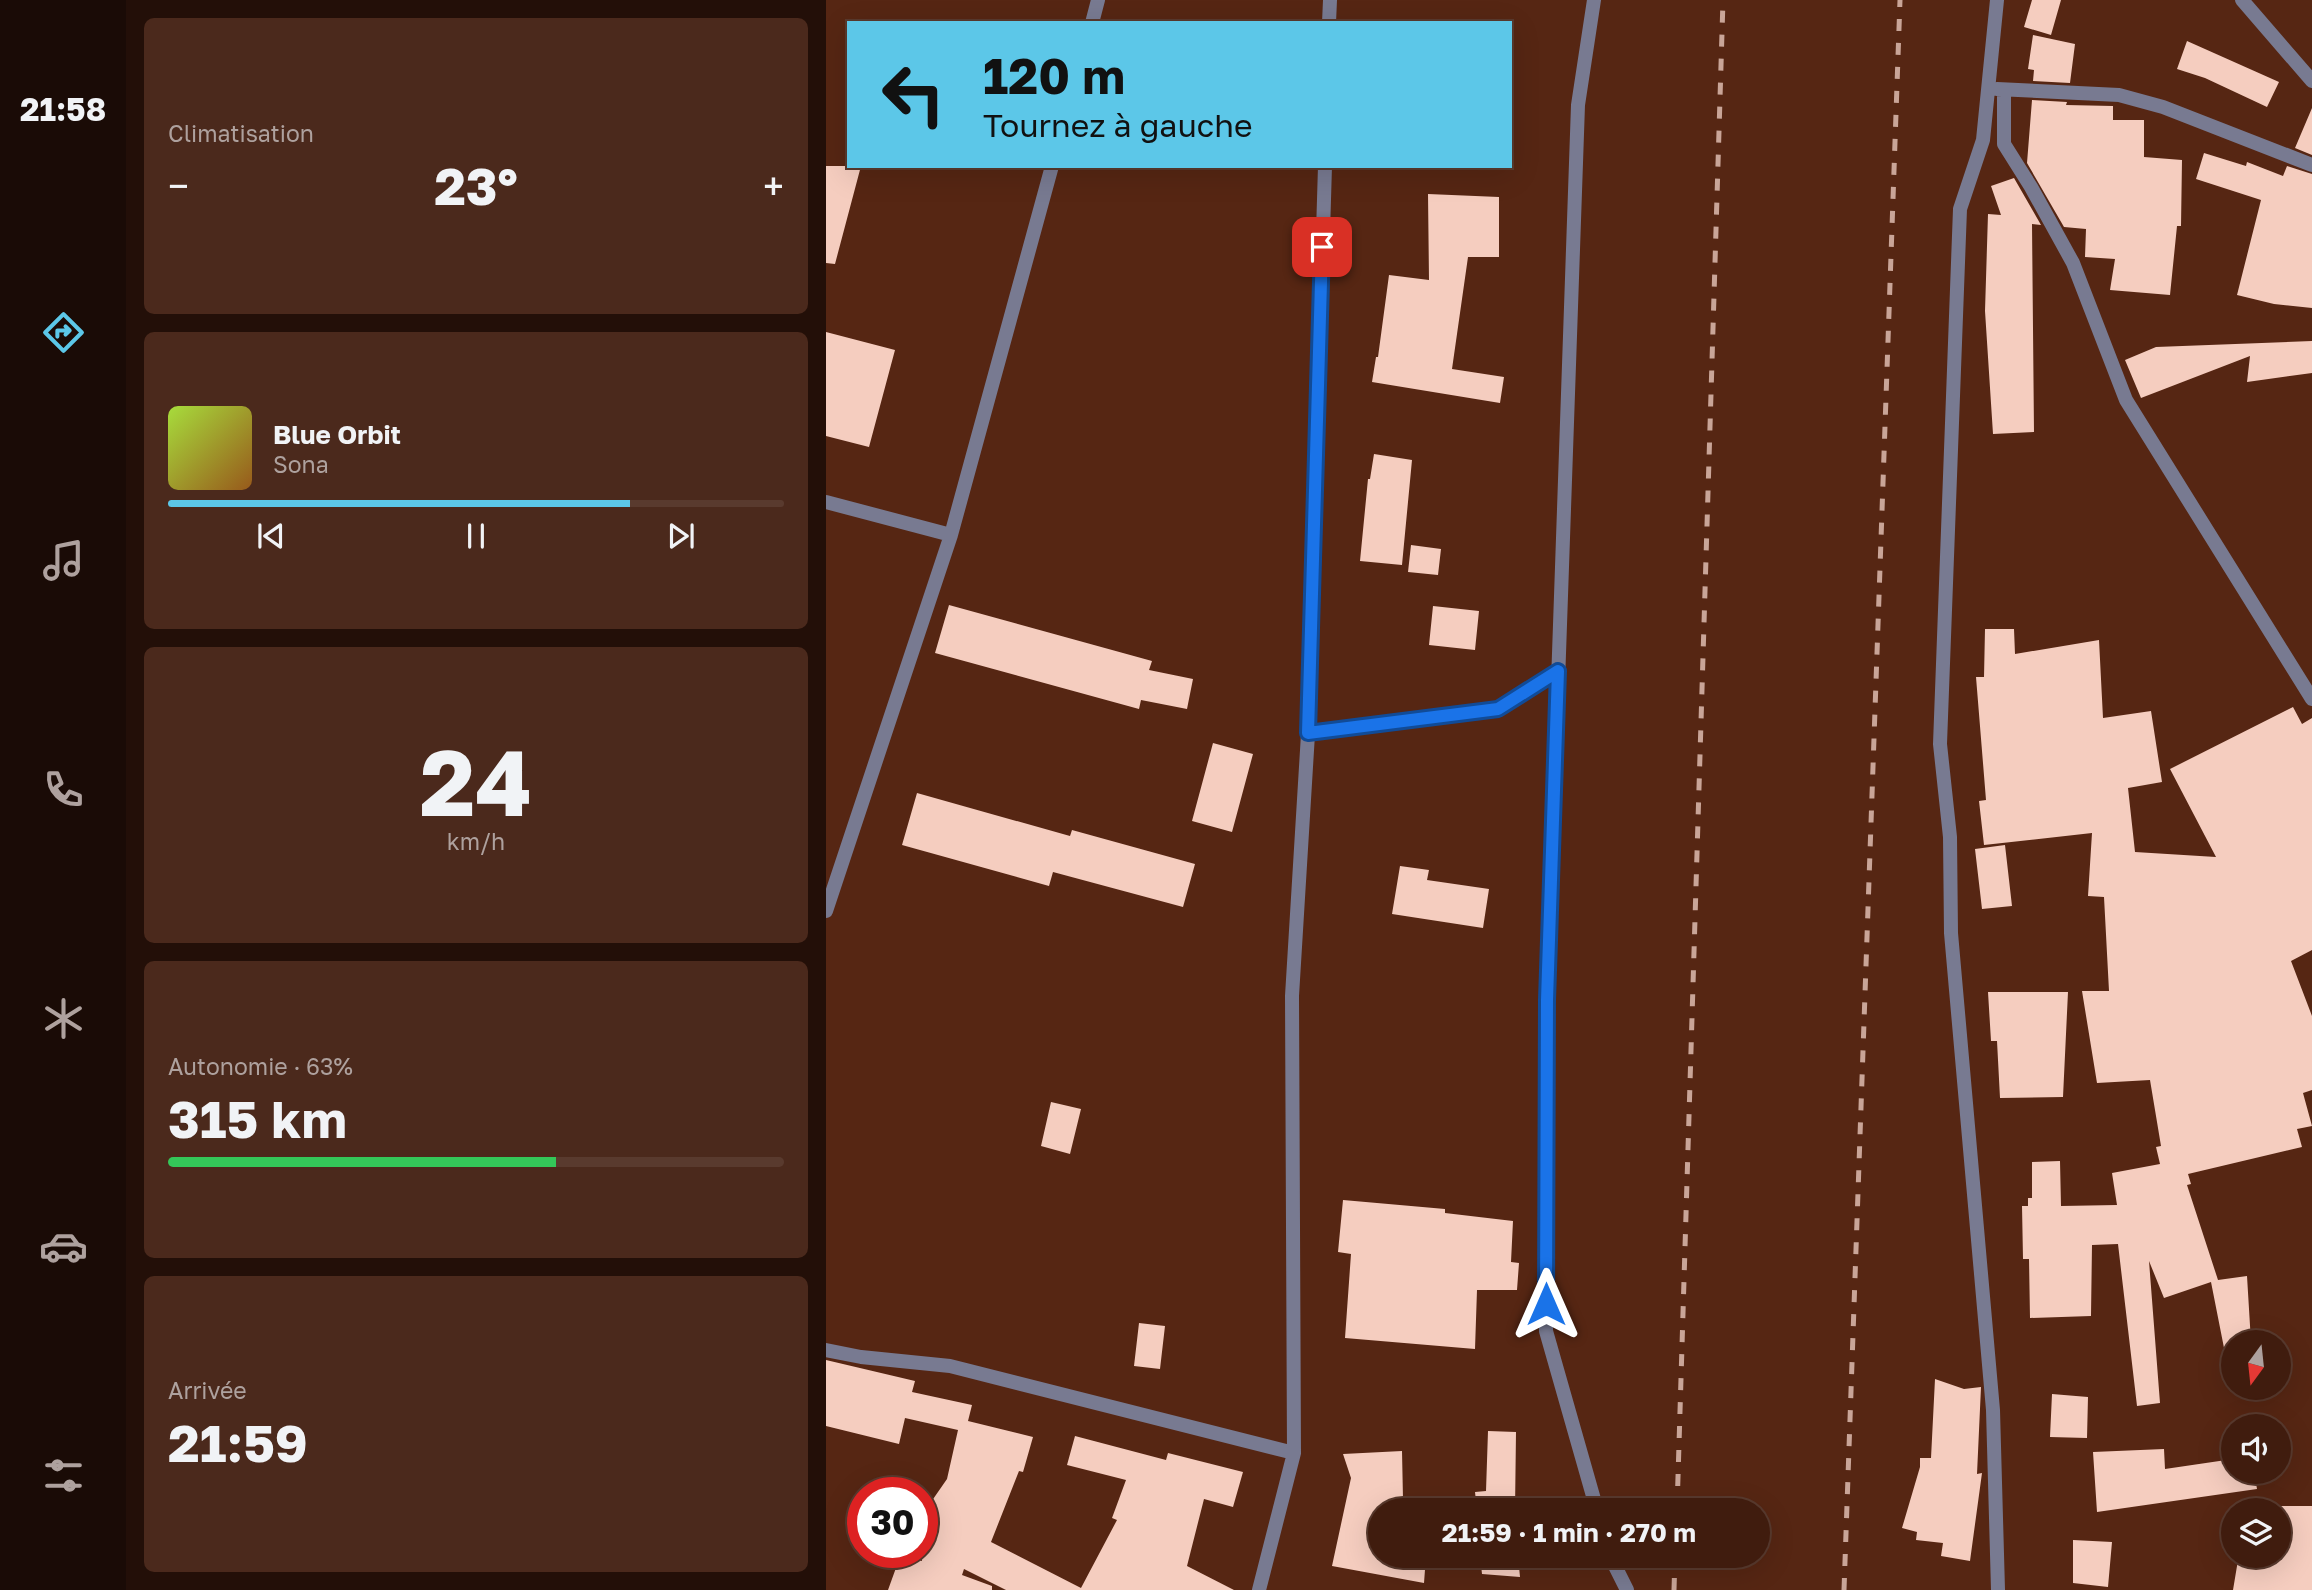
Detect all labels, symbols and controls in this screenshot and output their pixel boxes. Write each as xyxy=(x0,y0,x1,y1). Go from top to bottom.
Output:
text: 120 m xyxy=(983,46,1125,105)
icon: left xyxy=(868,49,959,140)
text: 21:58 xyxy=(20,90,106,128)
text: Tournez à gauche xyxy=(983,106,1252,144)
text: Climatisation xyxy=(168,119,314,147)
text: 23° xyxy=(434,154,518,216)
text: − xyxy=(168,163,189,208)
text: + xyxy=(763,163,784,208)
pin xyxy=(1292,217,1352,277)
icon: arrive xyxy=(1303,228,1341,266)
icon: directions xyxy=(39,308,88,357)
text: Blue Orbit xyxy=(273,419,401,450)
text: Sona xyxy=(273,450,329,478)
icon: previous xyxy=(252,517,290,555)
icon: pause xyxy=(457,517,495,555)
icon: next xyxy=(662,517,700,555)
icon: music xyxy=(39,536,88,585)
text: 24 xyxy=(420,727,532,836)
icon: phone xyxy=(39,765,88,814)
text: km/h xyxy=(447,827,505,855)
icon: climate xyxy=(39,994,88,1043)
text: Autonomie · 63% xyxy=(168,1052,353,1080)
text: 315 km xyxy=(168,1087,347,1149)
icon: car xyxy=(39,1222,88,1271)
position arrow xyxy=(1509,1267,1583,1341)
north arrow xyxy=(2221,1330,2291,1400)
map controls xyxy=(2221,1330,2291,1568)
text: Arrivée xyxy=(168,1376,247,1404)
text: 21:59 xyxy=(168,1411,308,1473)
button: sound xyxy=(2221,1414,2291,1484)
icon: filters xyxy=(39,1451,88,1500)
speed limit sign: 30 xyxy=(847,1477,938,1568)
button: layers xyxy=(2221,1498,2291,1568)
text: 21:59 · 1 min · 270 m xyxy=(1442,1517,1696,1548)

